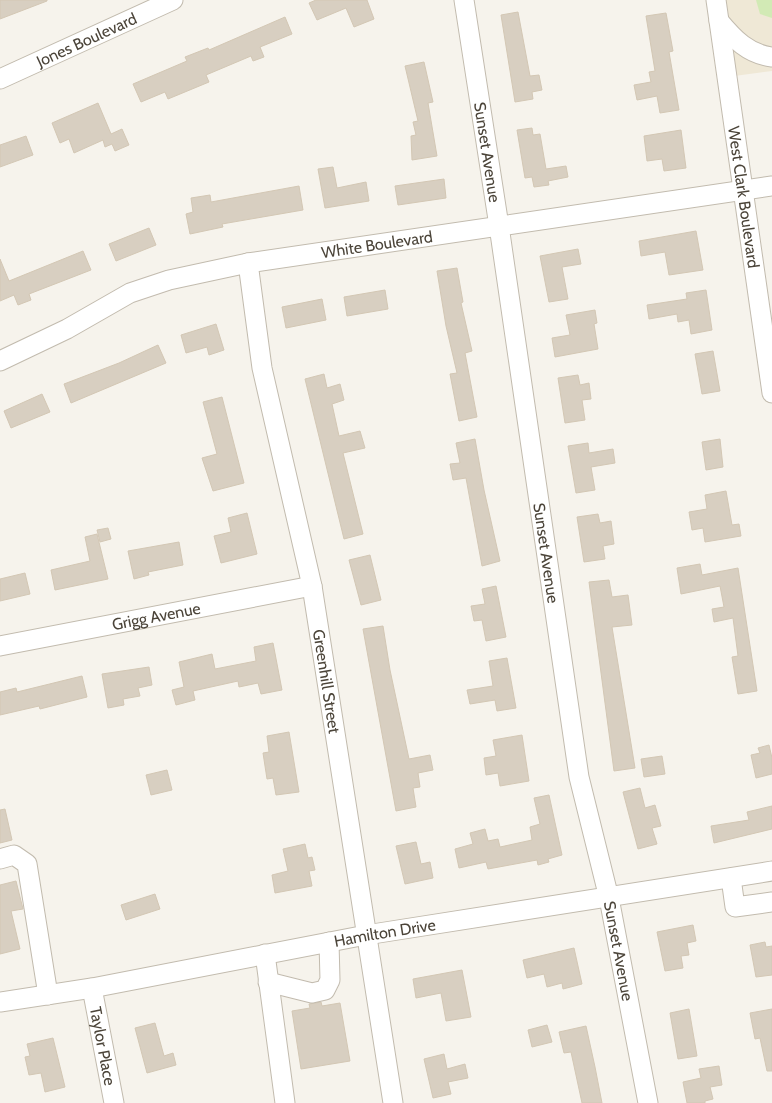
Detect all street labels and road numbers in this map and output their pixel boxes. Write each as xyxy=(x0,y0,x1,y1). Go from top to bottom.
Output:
street label: Jones Boulevard xyxy=(32,8,139,71)
street label: Sunset Avenue xyxy=(470,101,505,204)
street label: West Clark Boulevard xyxy=(725,125,764,269)
street label: White Boulevard xyxy=(320,227,434,262)
street label: Sunset Avenue xyxy=(530,501,563,604)
street label: Grigg Avenue xyxy=(110,598,202,634)
street label: Greenhill Street xyxy=(309,628,345,735)
street label: Sunset Avenue xyxy=(600,899,638,1002)
street label: Hamilton Drive xyxy=(332,915,437,950)
street label: Taylor Place xyxy=(86,1005,120,1087)

